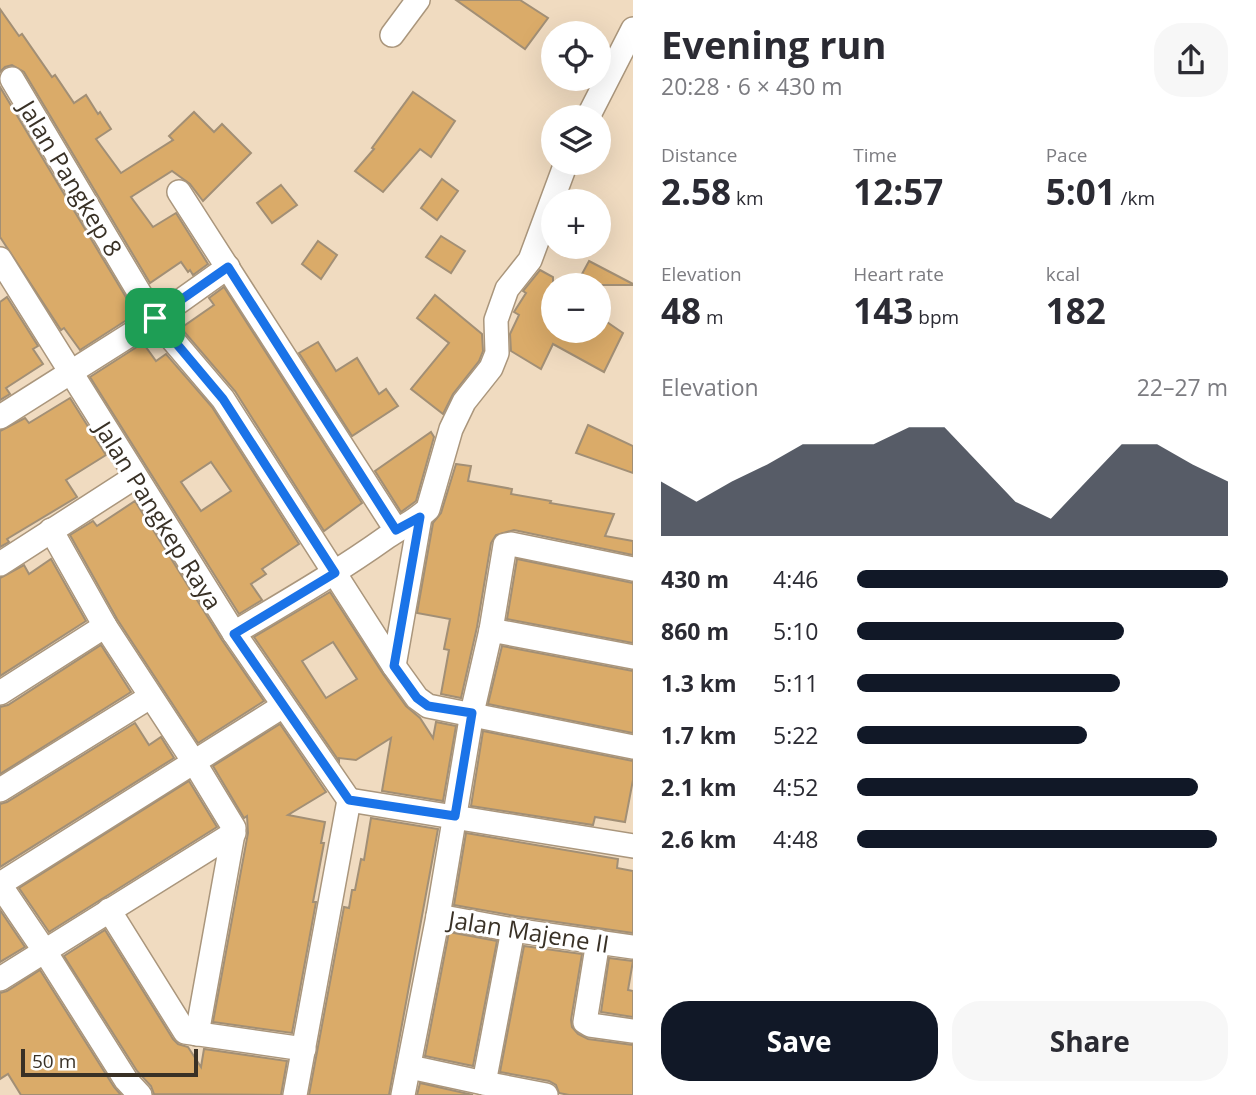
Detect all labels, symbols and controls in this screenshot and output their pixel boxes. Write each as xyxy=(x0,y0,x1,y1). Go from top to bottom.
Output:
text: Evening run xyxy=(661,18,886,70)
map controls xyxy=(541,21,611,343)
button: locate xyxy=(541,21,611,91)
button: share xyxy=(1154,23,1228,97)
text: 20:28 · 6 × 430 m xyxy=(661,70,843,102)
street label: Jalan Pangkep 8 xyxy=(10,92,131,262)
button: layers xyxy=(541,105,611,175)
text: Distance xyxy=(661,142,737,168)
text: Time xyxy=(853,142,897,168)
text: Pace xyxy=(1046,142,1087,168)
text: 2.58 xyxy=(661,168,731,215)
text: 12:57 xyxy=(853,168,943,215)
text: 5:01 xyxy=(1046,168,1116,215)
text: km xyxy=(731,185,764,211)
text: /km xyxy=(1116,185,1155,211)
button: + xyxy=(541,189,611,259)
text: Elevation xyxy=(661,261,742,287)
text: Heart rate xyxy=(853,261,944,287)
text: kcal xyxy=(1046,261,1080,287)
button: − xyxy=(541,273,611,343)
text: 48 xyxy=(661,287,701,334)
text: 143 xyxy=(853,287,913,334)
text: 182 xyxy=(1046,287,1106,334)
pin xyxy=(125,288,185,348)
icon: arrive xyxy=(136,299,174,337)
text: m xyxy=(701,304,724,330)
text: bpm xyxy=(913,304,959,330)
text: Elevation xyxy=(661,371,759,403)
text: 22–27 m xyxy=(1137,371,1228,403)
street label: Jalan Pangkep Raya xyxy=(87,413,230,615)
text: 430 m xyxy=(661,563,729,595)
text: 4:46 xyxy=(773,563,819,595)
text: 860 m xyxy=(661,615,729,647)
text: 5:10 xyxy=(773,615,819,647)
text: 1.3 km xyxy=(661,667,737,699)
text: 5:11 xyxy=(773,667,819,699)
text: 1.7 km xyxy=(661,719,737,751)
text: 5:22 xyxy=(773,719,819,751)
text: 2.1 km xyxy=(661,771,737,803)
text: 4:52 xyxy=(773,771,819,803)
text: 2.6 km xyxy=(661,823,737,855)
text: 4:48 xyxy=(773,823,819,855)
street label: Jalan Majene II xyxy=(444,902,612,960)
button: Save xyxy=(661,1001,938,1081)
button: Share xyxy=(952,1001,1228,1081)
scale bar xyxy=(21,1046,198,1078)
text: 50 m xyxy=(32,1048,76,1074)

